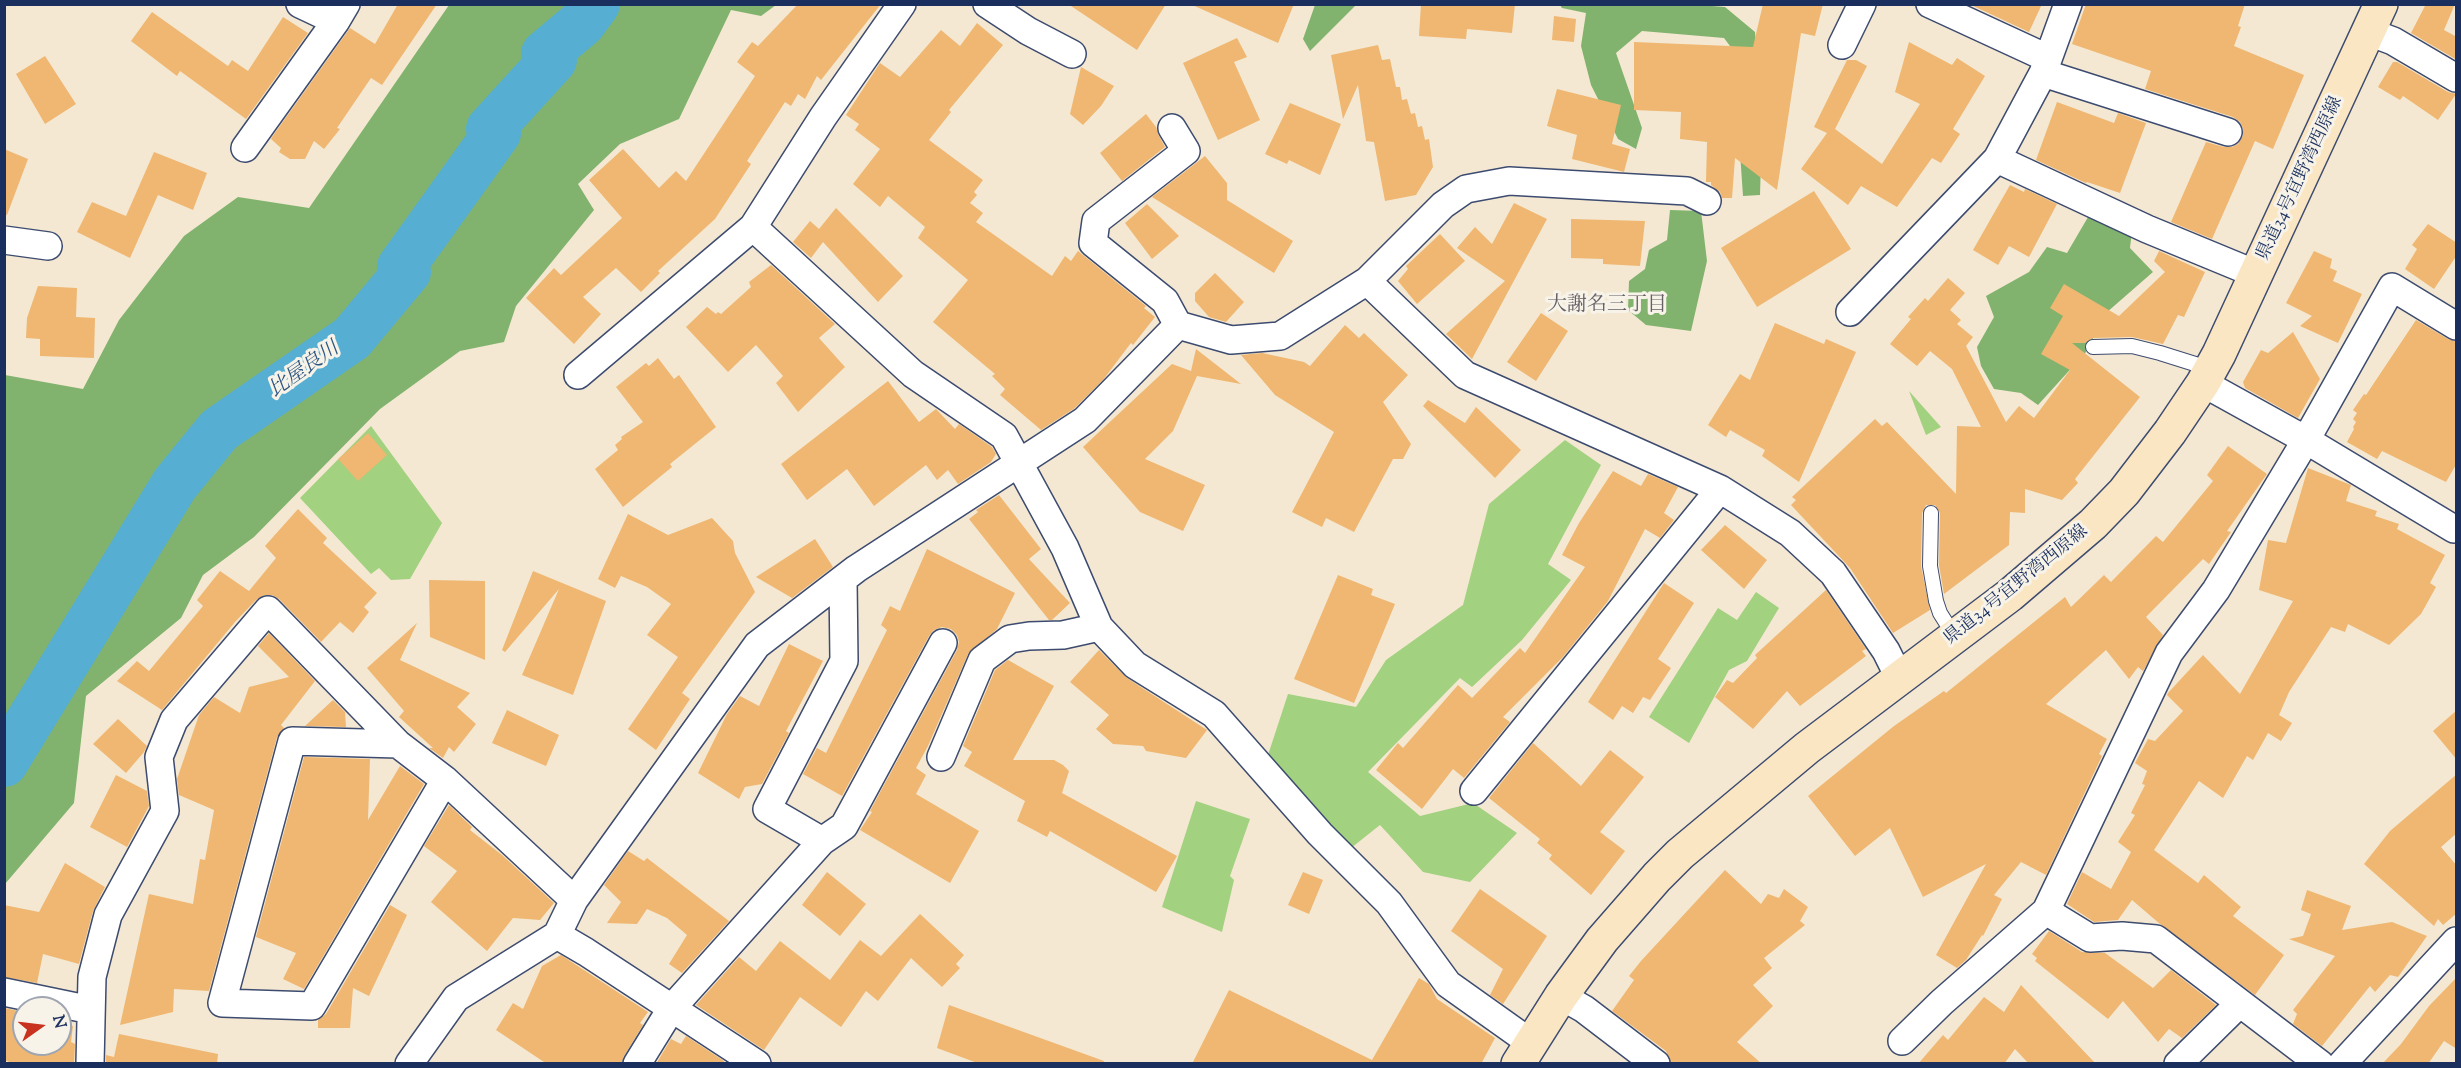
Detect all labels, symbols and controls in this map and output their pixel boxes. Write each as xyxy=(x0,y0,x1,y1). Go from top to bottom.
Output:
street label: 県道34号宜野湾西原線 xyxy=(2254,94,2348,264)
district label: 大謝名三丁目 xyxy=(1547,295,1667,319)
water label: 比屋良川 xyxy=(265,338,345,404)
street label: 県道34号宜野湾西原線 xyxy=(1941,521,2093,651)
north arrow xyxy=(12,996,72,1056)
text: N xyxy=(45,1013,71,1031)

